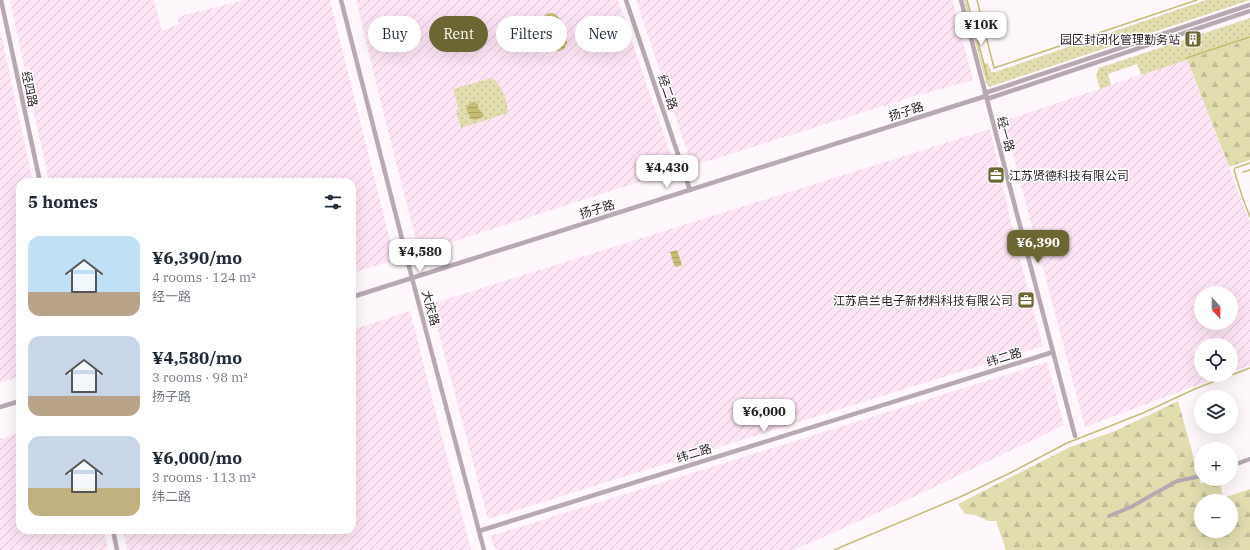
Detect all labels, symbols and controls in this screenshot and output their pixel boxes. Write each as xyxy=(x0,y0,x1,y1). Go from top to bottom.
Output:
pin: ¥10K xyxy=(957,12,1005,46)
chip: Buy xyxy=(368,16,421,52)
chip: Rent xyxy=(429,16,488,52)
chip: Filters xyxy=(496,16,567,52)
chip: New xyxy=(575,16,632,52)
text: ¥10K xyxy=(964,16,998,33)
building icon: 园区封闭化管理勤务站 xyxy=(1183,29,1203,49)
place label: 园区封闭化管理勤务站 xyxy=(1060,32,1180,47)
street label: 经四路 xyxy=(19,70,41,108)
street label: 经二路 xyxy=(655,73,681,111)
street label: 扬子路 xyxy=(887,98,925,124)
street label: 经一路 xyxy=(994,115,1018,153)
pin: ¥4,430 xyxy=(634,155,700,189)
text: ¥4,430 xyxy=(645,159,689,176)
office icon: 江苏贤德科技有限公司 xyxy=(986,165,1006,185)
place label: 江苏贤德科技有限公司 xyxy=(1009,168,1129,183)
text: 5 homes xyxy=(28,191,98,213)
icon: filters xyxy=(322,191,344,213)
street label: 扬子路 xyxy=(578,197,616,221)
pin: ¥6,390 xyxy=(1005,230,1071,264)
text: ¥6,390 xyxy=(1016,234,1060,251)
pin: ¥4,580 xyxy=(387,239,453,273)
text: ¥4,580 xyxy=(398,243,442,260)
text: ¥6,390/mo xyxy=(152,247,242,269)
icon: home xyxy=(60,252,108,300)
text: 4 rooms · 124 m² xyxy=(152,269,256,286)
north arrow xyxy=(1194,286,1238,330)
map controls xyxy=(1194,286,1238,538)
text: 经一路 xyxy=(152,288,191,305)
street label: 大庆路 xyxy=(419,289,443,327)
office icon: 江苏启兰电子新材料科技有限公司 xyxy=(1016,290,1036,310)
place label: 江苏启兰电子新材料科技有限公司 xyxy=(833,293,1013,308)
button: locate xyxy=(1194,338,1238,382)
street label: 纬二路 xyxy=(985,345,1023,369)
text: ¥4,580/mo xyxy=(152,347,242,369)
icon: home xyxy=(60,352,108,400)
text: 3 rooms · 98 m² xyxy=(152,369,248,386)
text: 扬子路 xyxy=(152,388,191,405)
button: layers xyxy=(1194,390,1238,434)
pin: ¥6,000 xyxy=(731,399,797,433)
text: ¥6,000 xyxy=(742,403,786,420)
street label: 纬二路 xyxy=(675,441,713,465)
button: + xyxy=(1194,442,1238,486)
text: ¥6,000/mo xyxy=(152,447,242,469)
icon: home xyxy=(60,452,108,500)
text: 3 rooms · 113 m² xyxy=(152,469,256,486)
text: 纬二路 xyxy=(152,488,191,505)
button: − xyxy=(1194,494,1238,538)

